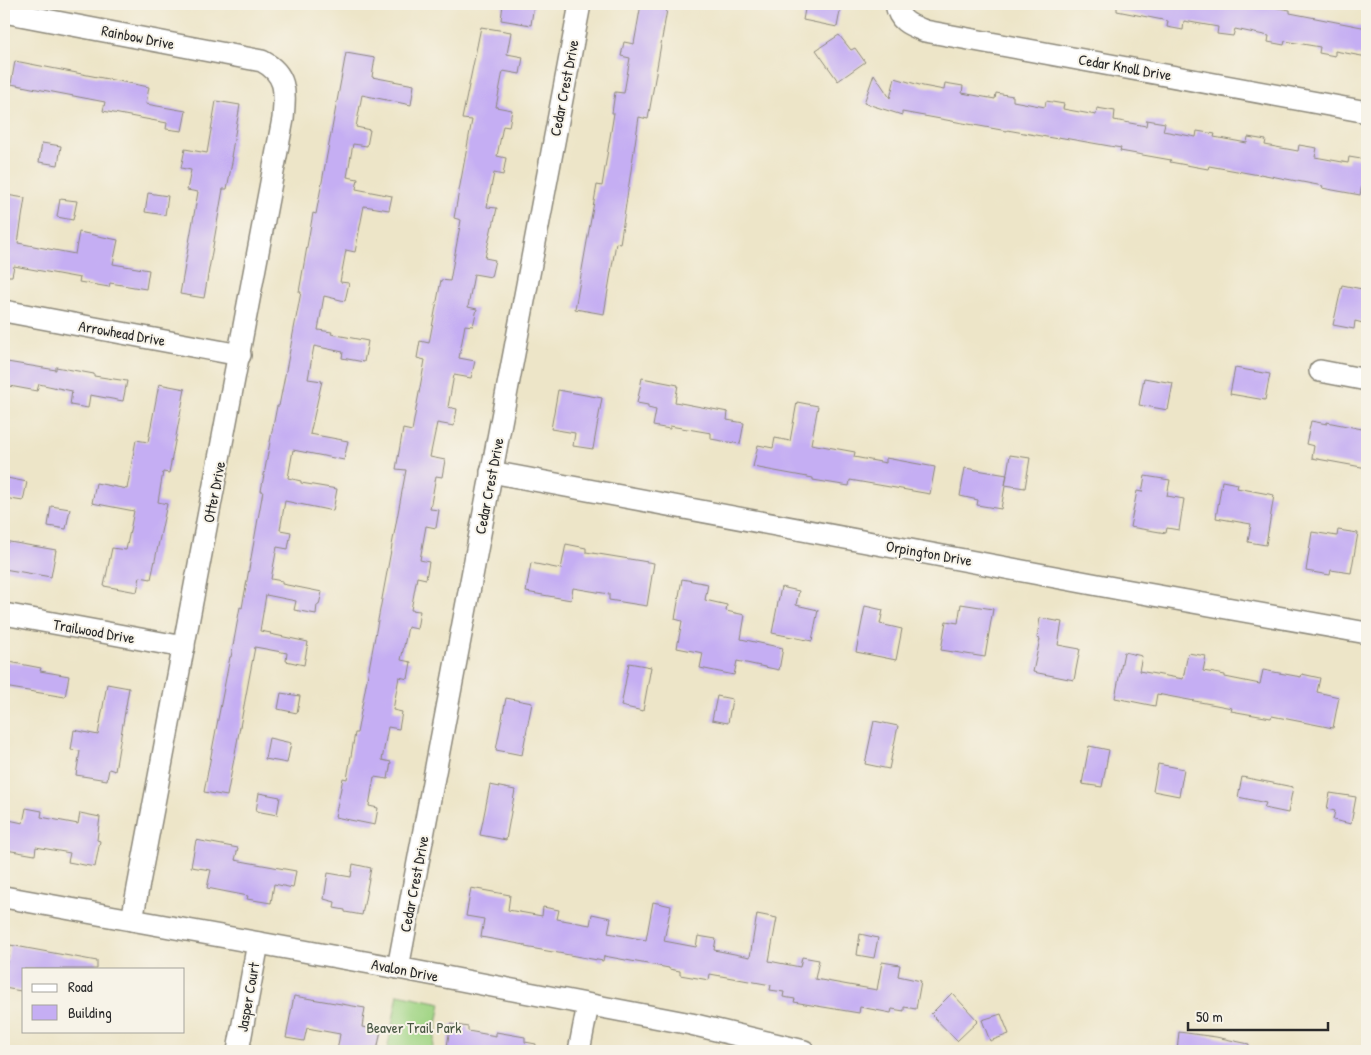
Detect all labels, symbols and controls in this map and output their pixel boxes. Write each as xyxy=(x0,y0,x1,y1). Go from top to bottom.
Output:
street label: Rainbow Drive xyxy=(100,20,176,54)
street label: Cedar Crest Drive xyxy=(544,38,584,138)
street label: Cedar Knoll Drive xyxy=(1077,49,1173,86)
street label: Arrowhead Drive xyxy=(77,315,167,351)
street label: Cedar Crest Drive xyxy=(469,436,509,536)
street label: Otter Drive xyxy=(198,459,230,524)
street label: Orpington Drive xyxy=(884,535,974,571)
street label: Trailwood Drive xyxy=(52,613,137,649)
street label: Cedar Crest Drive xyxy=(394,834,434,934)
street label: Avalon Drive xyxy=(370,953,440,987)
street label: Jasper Court xyxy=(232,960,265,1033)
legend xyxy=(22,968,185,1032)
text: Road xyxy=(68,976,93,997)
scale bar xyxy=(1188,1000,1328,1032)
text: Building xyxy=(68,1002,112,1023)
text: 50 m xyxy=(1196,1006,1223,1027)
park label: Beaver Trail Park xyxy=(366,1017,462,1038)

